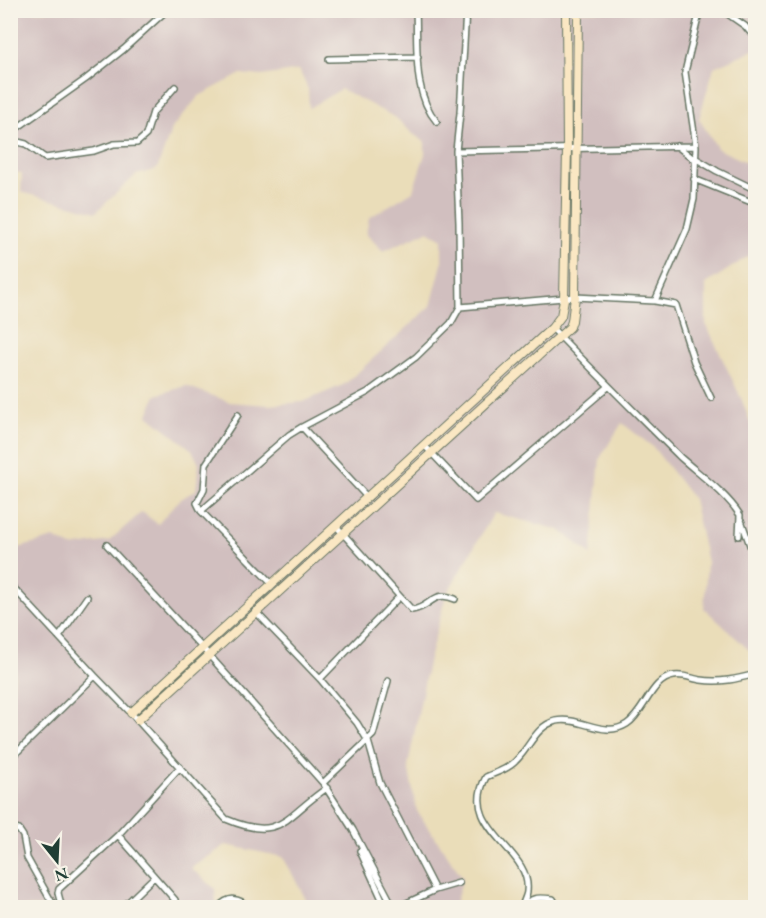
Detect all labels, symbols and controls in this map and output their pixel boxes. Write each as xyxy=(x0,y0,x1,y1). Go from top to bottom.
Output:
north arrow xyxy=(27,831,87,891)
text: N xyxy=(52,863,71,887)

